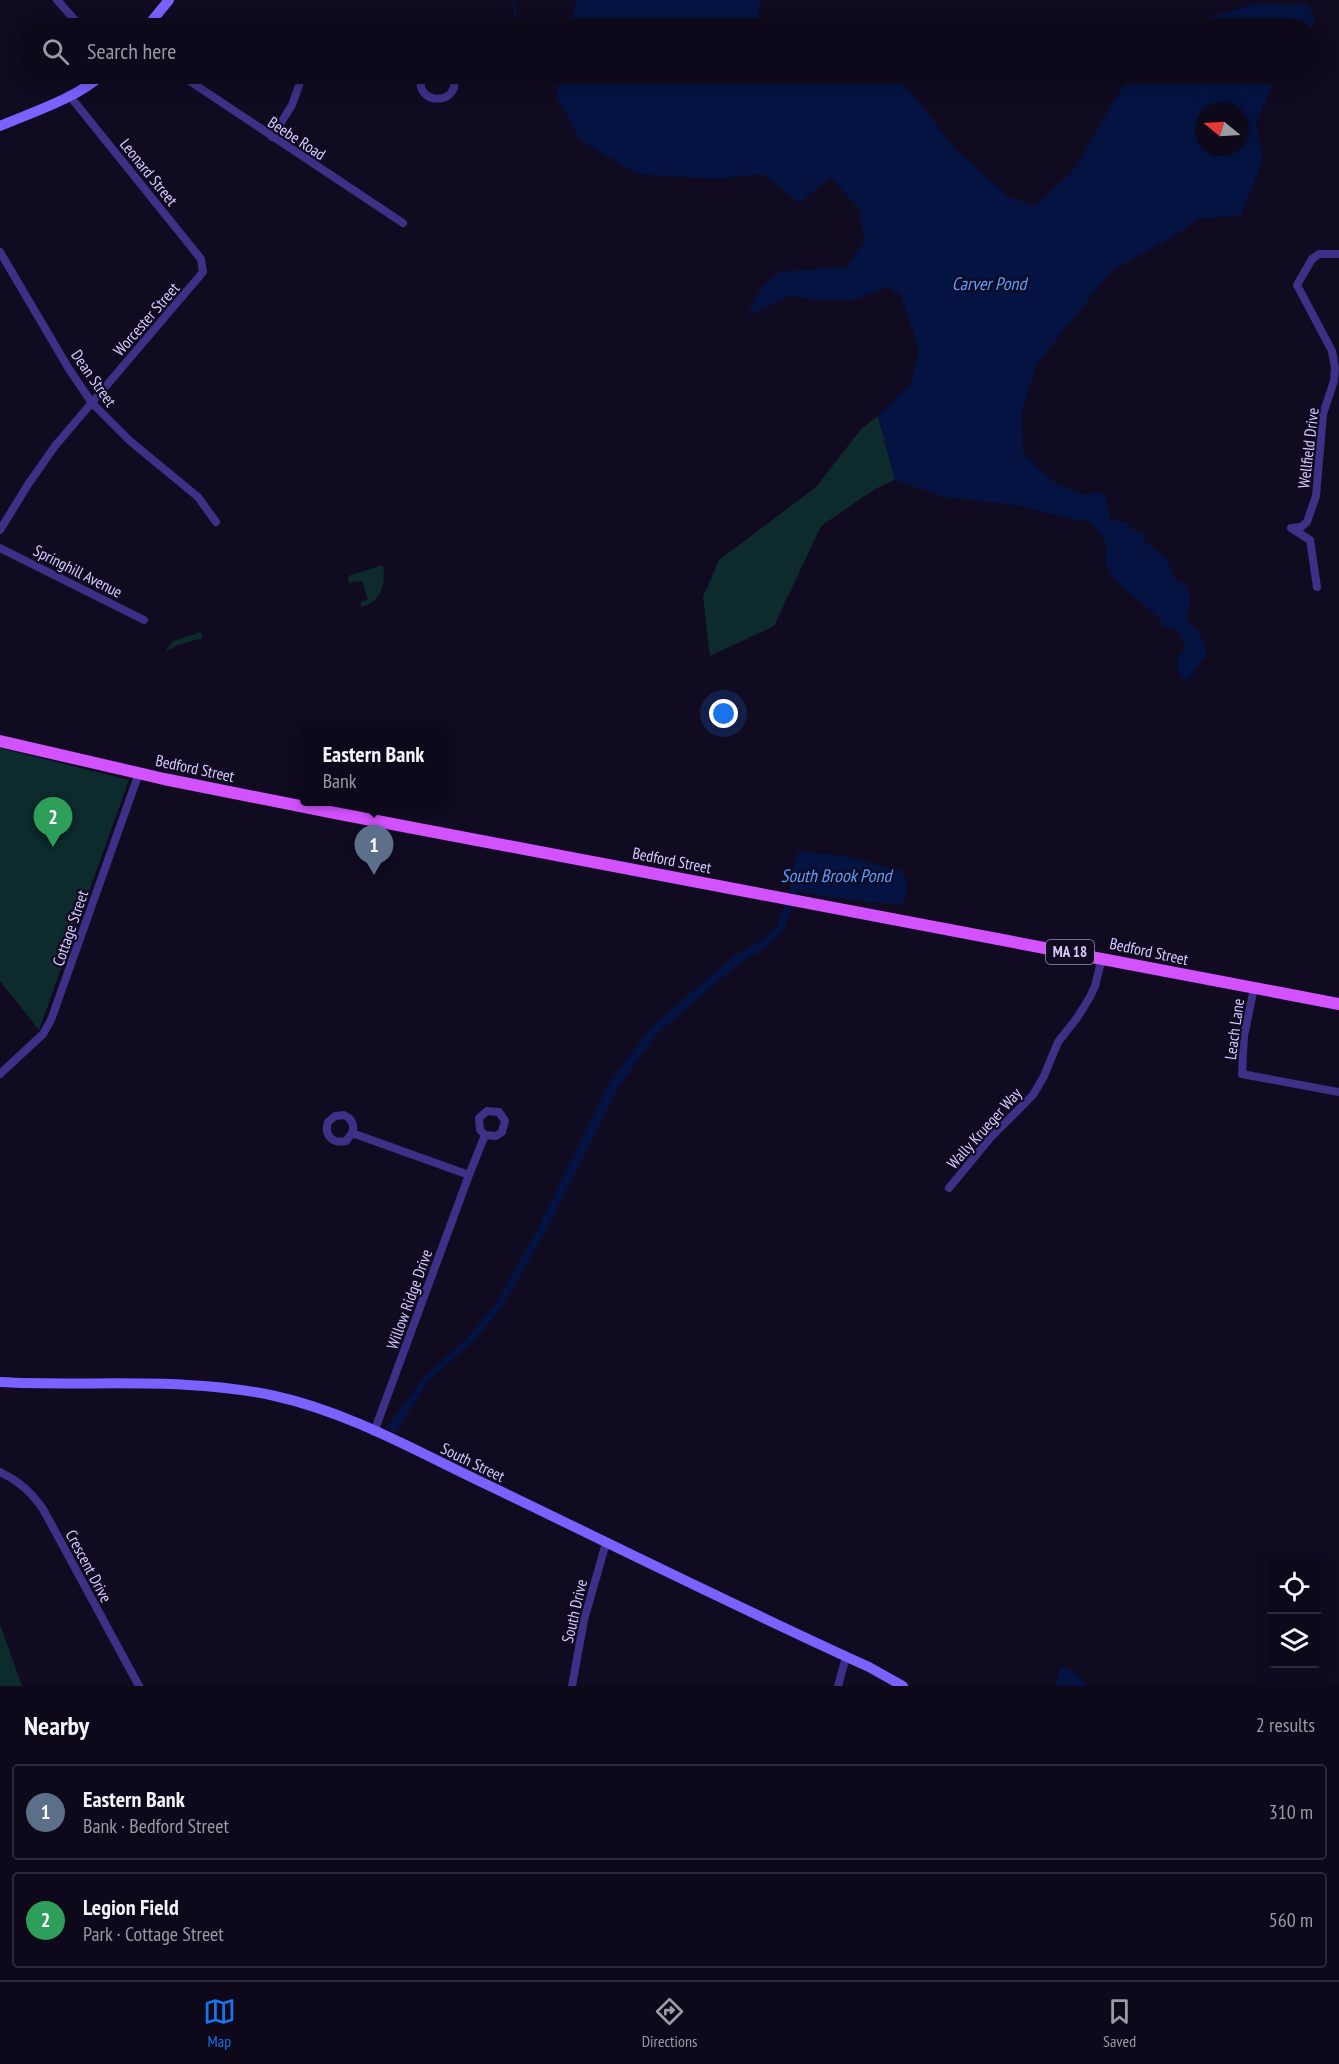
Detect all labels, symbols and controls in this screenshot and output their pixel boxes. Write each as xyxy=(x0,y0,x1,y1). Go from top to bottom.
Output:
search box xyxy=(18,18,1321,84)
icon: search xyxy=(39,35,72,68)
text: Search here xyxy=(87,37,176,65)
north arrow xyxy=(1195,102,1249,156)
street label: Beebe Road xyxy=(264,112,330,164)
street label: Leonard Street xyxy=(116,134,183,210)
water label: Carver Pond xyxy=(952,272,1028,295)
street label: Worcester Street xyxy=(109,278,184,360)
street label: Dean Street xyxy=(67,346,121,411)
street label: Wellfield Drive xyxy=(1293,407,1323,489)
street label: Springhill Avenue xyxy=(30,540,126,602)
your location xyxy=(709,699,738,728)
popup xyxy=(300,728,447,806)
text: Eastern Bank xyxy=(323,740,424,768)
street label: Bedford Street xyxy=(154,750,237,786)
text: Bank xyxy=(323,768,357,794)
pin: 2 xyxy=(34,798,72,847)
pin: 1 xyxy=(354,826,394,875)
street label: Bedford Street xyxy=(631,843,714,878)
water label: South Brook Pond xyxy=(781,864,893,887)
street label: Cottage Street xyxy=(48,887,93,969)
street label: Bedford Street xyxy=(1108,933,1191,969)
road number: MA 18 xyxy=(1046,940,1094,964)
street label: Leach Lane xyxy=(1220,997,1248,1061)
street label: Wally Krueger Way xyxy=(942,1083,1026,1173)
street label: Willow Ridge Drive xyxy=(382,1246,436,1352)
street label: South Street xyxy=(438,1438,509,1486)
street label: Crescent Drive xyxy=(62,1526,116,1606)
map controls xyxy=(1267,1560,1321,1668)
button: locate xyxy=(1267,1560,1321,1614)
street label: South Drive xyxy=(557,1577,591,1645)
button: layers xyxy=(1267,1614,1321,1668)
text: Nearby xyxy=(24,1709,89,1742)
text: 2 results xyxy=(1256,1712,1315,1738)
text: Eastern Bank xyxy=(83,1785,185,1813)
text: 1 xyxy=(41,1799,50,1825)
text: 310 m xyxy=(1269,1799,1313,1825)
text: Bank · Bedford Street xyxy=(83,1813,229,1839)
text: Legion Field xyxy=(83,1893,179,1921)
text: 2 xyxy=(41,1907,50,1933)
text: 560 m xyxy=(1269,1907,1313,1933)
text: Park · Cottage Street xyxy=(83,1921,224,1947)
tab: Map xyxy=(203,1995,236,2051)
tab: Directions xyxy=(642,1995,697,2051)
tab: Saved xyxy=(1103,1995,1136,2051)

